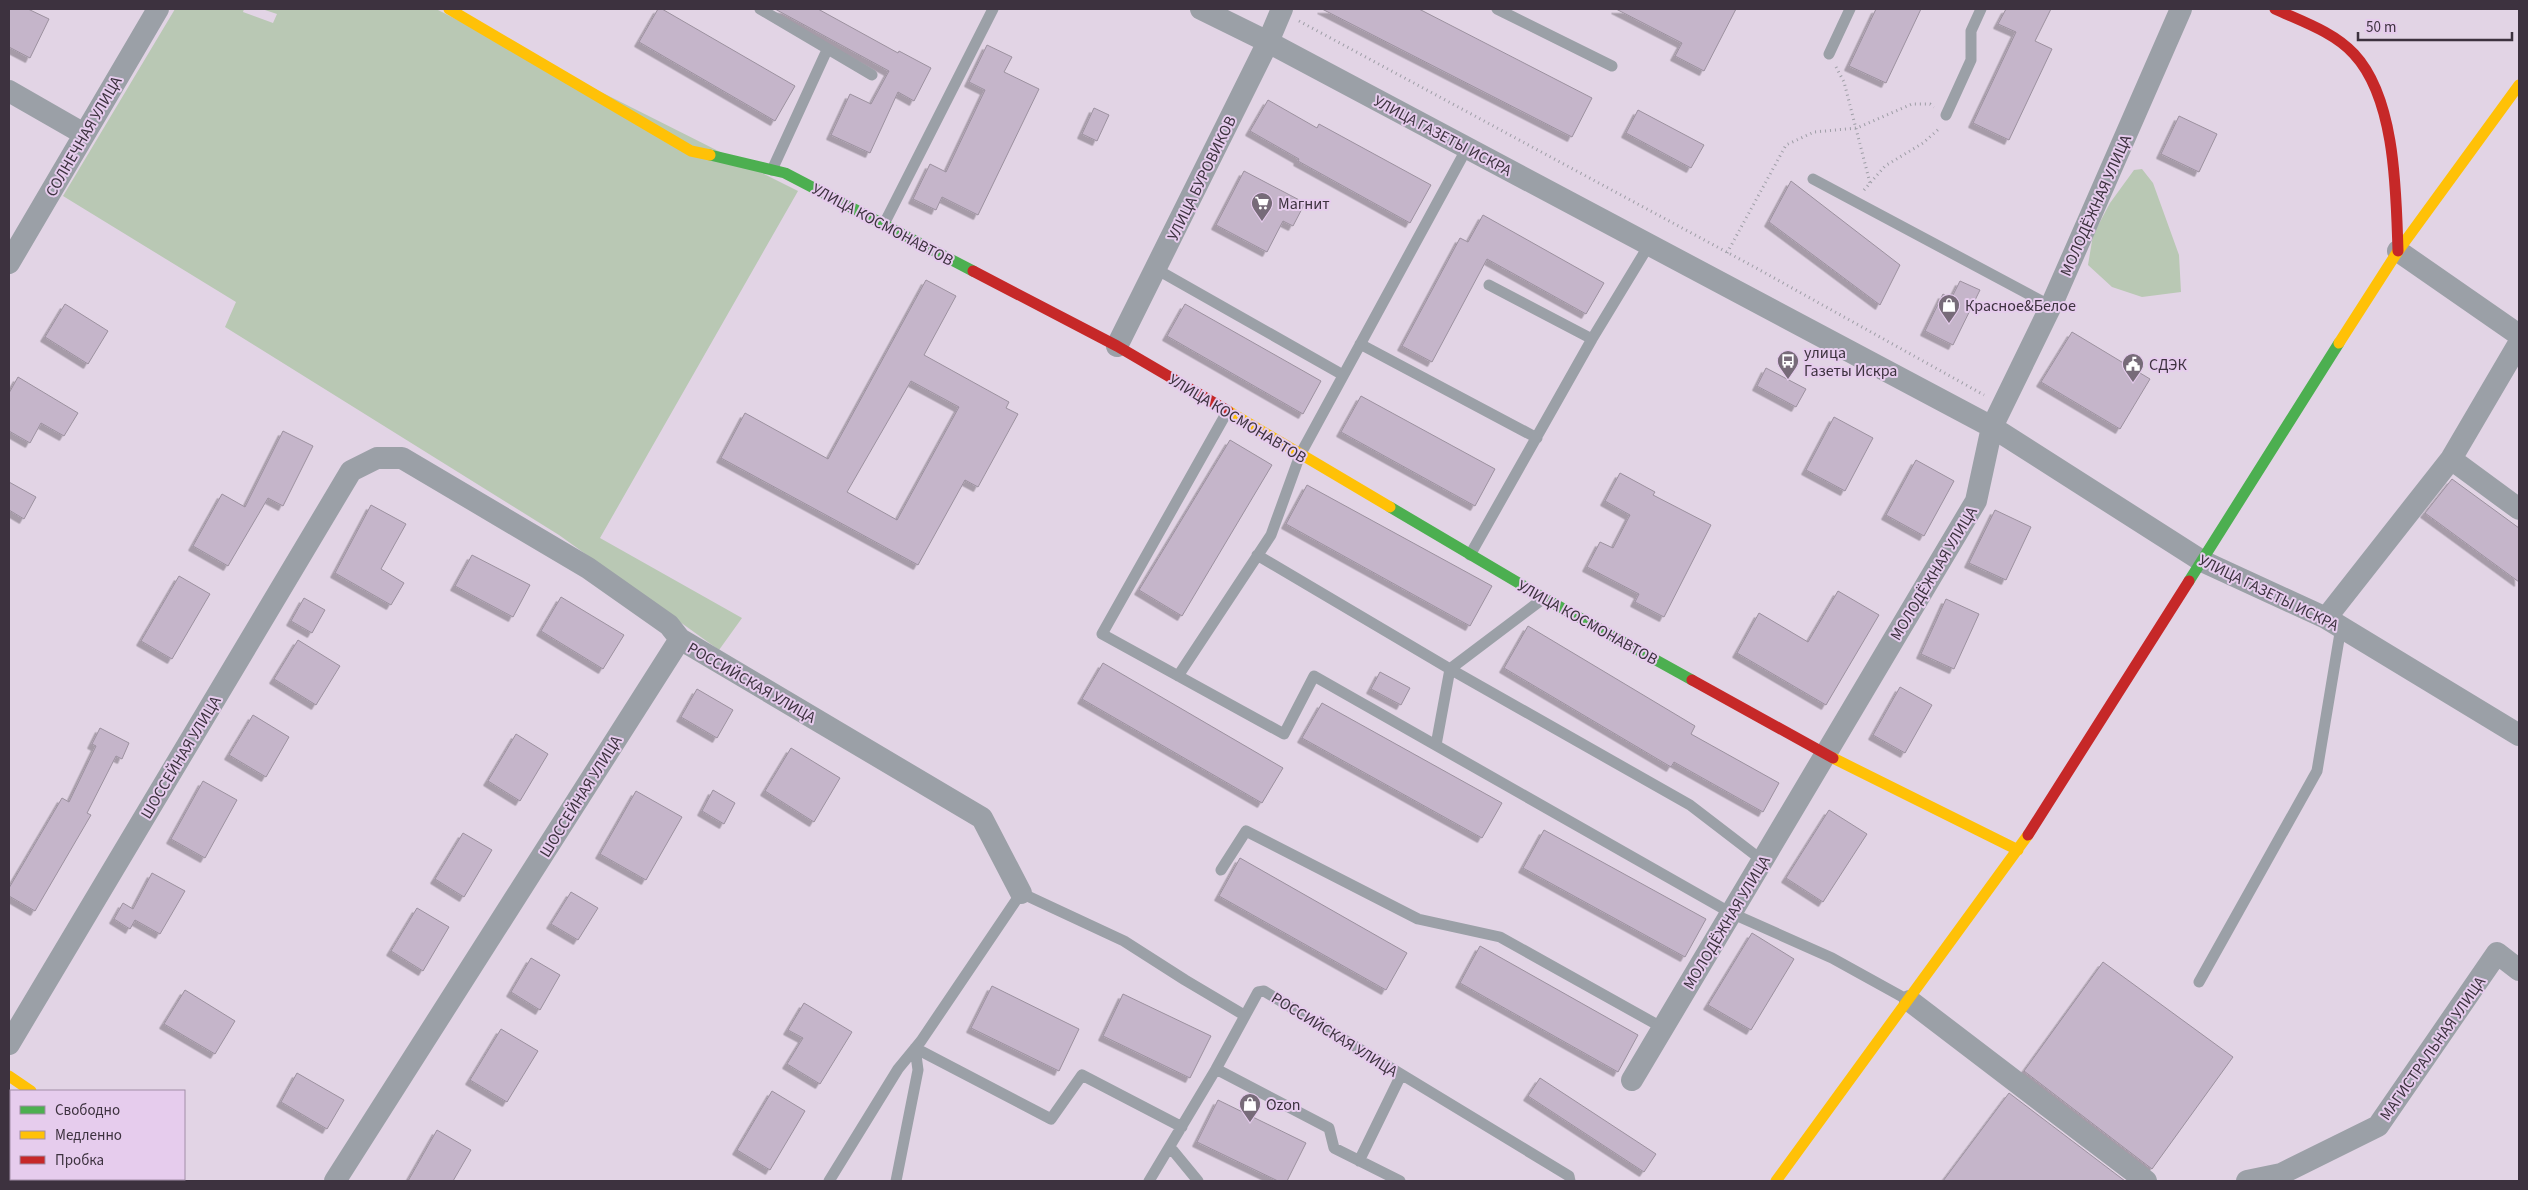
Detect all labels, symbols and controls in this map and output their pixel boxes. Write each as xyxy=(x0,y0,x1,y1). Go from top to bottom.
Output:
scale bar xyxy=(2358,10,2512,42)
text: 50 m xyxy=(2366,17,2396,38)
street label: СОЛНЕЧНАЯ УЛИЦА xyxy=(40,72,127,201)
street label: УЛИЦА ГАЗЕТЫ ИСКРА xyxy=(1370,90,1516,182)
street label: УЛИЦА БУРОВИКОВ xyxy=(1162,112,1242,244)
street label: МОЛОДЁЖНАЯ УЛИЦА xyxy=(2055,131,2137,280)
street label: УЛИЦА КОСМОНАВТОВ xyxy=(808,178,957,272)
supermarket icon: Магнит xyxy=(1250,191,1274,222)
place label: Магнит xyxy=(1278,193,1330,215)
shop icon: Красное&Белое xyxy=(1937,293,1961,324)
place label: Красное&Белое xyxy=(1965,295,2076,317)
place label: улица Газеты Искра xyxy=(1804,342,1897,382)
bus stop icon: улица Газеты Искра xyxy=(1776,349,1800,380)
public building icon: СДЭК xyxy=(2121,352,2145,383)
place label: СДЭК xyxy=(2149,354,2187,376)
street label: УЛИЦА КОСМОНАВТОВ xyxy=(1164,369,1311,469)
street label: МОЛОДЁЖНАЯ УЛИЦА xyxy=(1885,502,1983,645)
street label: УЛИЦА ГАЗЕТЫ ИСКРА xyxy=(2195,549,2343,637)
street label: УЛИЦА КОСМОНАВТОВ xyxy=(1513,575,1662,671)
street label: РОССИЙСКАЯ УЛИЦА xyxy=(683,637,820,729)
street label: ШОССЕЙНАЯ УЛИЦА xyxy=(135,692,226,823)
street label: ШОССЕЙНАЯ УЛИЦА xyxy=(534,731,627,862)
street label: МОЛОДЁЖНАЯ УЛИЦА xyxy=(1678,851,1776,994)
street label: МАГИСТРАЛЬНАЯ УЛИЦА xyxy=(2375,972,2491,1125)
street label: РОССИЙСКАЯ УЛИЦА xyxy=(1267,987,1402,1083)
legend xyxy=(10,1090,185,1180)
shop icon: Ozon xyxy=(1238,1092,1262,1123)
place label: Ozon xyxy=(1266,1094,1301,1116)
text: Свободно xyxy=(55,1100,120,1121)
text: Медленно xyxy=(55,1125,122,1146)
text: Пробка xyxy=(55,1150,104,1171)

